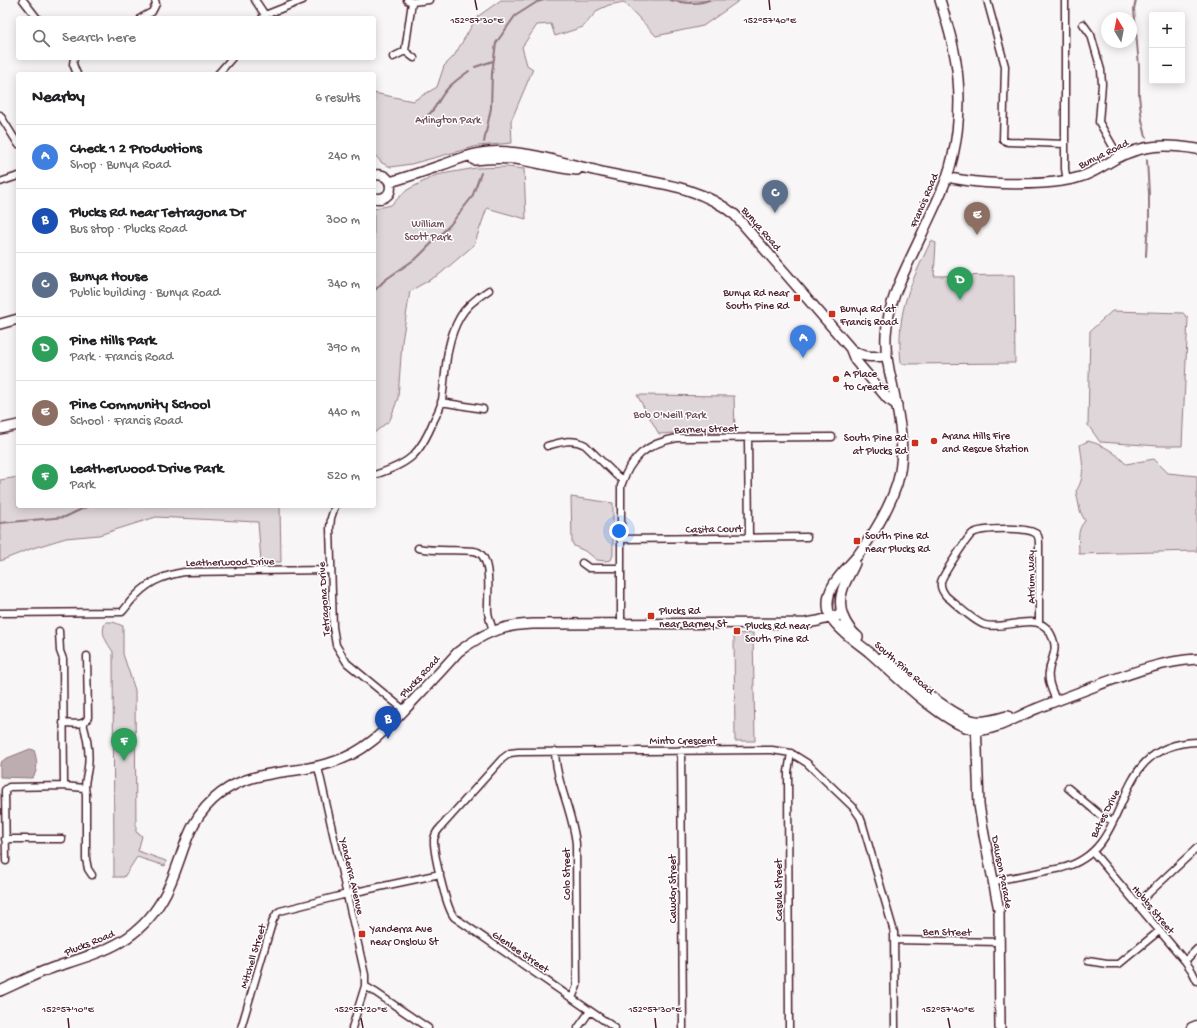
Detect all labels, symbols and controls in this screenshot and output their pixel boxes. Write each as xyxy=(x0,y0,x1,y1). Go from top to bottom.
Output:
north arrow xyxy=(1101,12,1137,48)
map controls xyxy=(1149,12,1185,84)
button: + xyxy=(1149,12,1185,48)
text: 152°57'30"E xyxy=(450,15,504,27)
text: 152°57'40"E xyxy=(743,15,797,27)
search box xyxy=(16,16,376,60)
icon: search xyxy=(30,27,52,49)
text: Search here xyxy=(62,29,136,47)
button: − xyxy=(1149,48,1185,84)
text: Nearby xyxy=(32,88,85,108)
text: 6 results xyxy=(315,91,360,106)
park label: Arlington Park xyxy=(415,115,482,127)
street label: Bunya Road xyxy=(1076,137,1132,173)
text: Check 1 2 Productions xyxy=(70,140,202,158)
text: A xyxy=(41,149,49,164)
text: 240 m xyxy=(328,149,360,164)
text: Shop · Bunya Road xyxy=(70,158,170,173)
street label: Francis Road xyxy=(908,170,942,231)
pin: C xyxy=(762,180,788,213)
pin: E xyxy=(964,202,990,235)
text: Plucks Rd near Tetragona Dr xyxy=(70,204,245,222)
street label: Bunya Road xyxy=(738,204,784,255)
text: B xyxy=(42,213,48,228)
text: 300 m xyxy=(326,213,360,228)
park label: William Scott Park xyxy=(404,219,453,244)
text: Bus stop · Plucks Road xyxy=(70,222,187,237)
pin: D xyxy=(947,267,973,300)
text: Bunya House xyxy=(70,268,148,286)
text: C xyxy=(41,277,49,292)
text: 340 m xyxy=(327,277,360,292)
text: Public building · Bunya Road xyxy=(70,286,220,301)
place label: Bunya Rd near South Pine Rd xyxy=(722,288,791,313)
marker: Bunya Rd near South Pine Rd xyxy=(792,293,802,303)
place label: Bunya Rd at Francis Road xyxy=(839,304,899,329)
marker: Bunya Rd at Francis Road xyxy=(827,309,837,319)
pin: A xyxy=(790,325,816,358)
text: Pine Hills Park xyxy=(70,332,156,350)
text: D xyxy=(41,341,49,356)
text: 390 m xyxy=(327,341,360,356)
text: Park · Francis Road xyxy=(70,350,173,365)
place label: A Place to Create xyxy=(843,369,889,394)
marker: A Place to Create xyxy=(831,374,841,384)
text: Pine Community School xyxy=(70,396,211,414)
text: E xyxy=(41,405,49,420)
text: 440 m xyxy=(328,405,360,420)
park label: Bob O'Neill Park xyxy=(633,410,708,422)
text: School · Francis Road xyxy=(70,414,182,429)
street label: Barney Street xyxy=(673,423,740,437)
place label: Arana Hills Fire and Rescue Station xyxy=(942,431,1029,456)
place label: South Pine Rd at Plucks Rd xyxy=(844,433,909,458)
marker: Arana Hills Fire and Rescue Station xyxy=(929,436,939,446)
marker: South Pine Rd at Plucks Rd xyxy=(910,438,920,448)
text: Leatherwood Drive Park xyxy=(70,460,223,478)
text: F xyxy=(42,469,48,484)
text: 520 m xyxy=(327,469,360,484)
text: Park xyxy=(70,478,95,493)
your location xyxy=(609,521,629,541)
street label: Casita Court xyxy=(685,523,744,536)
place label: South Pine Rd near Plucks Rd xyxy=(865,531,931,556)
marker: South Pine Rd near Plucks Rd xyxy=(852,536,862,546)
street label: Atrium Way xyxy=(1026,549,1038,604)
street label: Leatherwood Drive xyxy=(186,556,275,570)
street label: Tetragona Drive xyxy=(316,561,334,637)
place label: Plucks Rd near Barney St xyxy=(658,606,728,631)
marker: Plucks Rd near Barney St xyxy=(646,611,656,621)
place label: Plucks Rd near South Pine Rd xyxy=(744,621,811,646)
marker: Plucks Rd near South Pine Rd xyxy=(732,626,742,636)
street label: South Pine Road xyxy=(871,639,937,699)
street label: Plucks Road xyxy=(397,653,444,702)
pin: B xyxy=(375,706,401,739)
pin: F xyxy=(111,728,137,761)
street label: Minto Crescent xyxy=(650,736,718,748)
street label: Bates Drive xyxy=(1088,787,1123,841)
street label: Dawson Parade xyxy=(988,834,1014,910)
street label: Yanderra Avenue xyxy=(336,836,366,916)
street label: Colo Street xyxy=(562,847,574,900)
street label: Cawdor Street xyxy=(668,853,680,923)
street label: Casula Street xyxy=(774,858,786,921)
street label: Hobbs Street xyxy=(1129,884,1177,938)
street label: Mitchell Street xyxy=(238,922,270,990)
place label: Yanderra Ave near Onslow St xyxy=(369,924,440,949)
street label: Ben Street xyxy=(922,927,973,939)
street label: Plucks Road xyxy=(62,928,118,960)
marker: Yanderra Ave near Onslow St xyxy=(357,929,367,939)
street label: Glenlee Street xyxy=(489,929,552,977)
text: 152°57'10"E xyxy=(41,1004,95,1016)
text: 152°57'20"E xyxy=(334,1004,388,1016)
text: 152°57'30"E xyxy=(628,1004,682,1016)
text: 152°57'40"E xyxy=(921,1004,975,1016)

